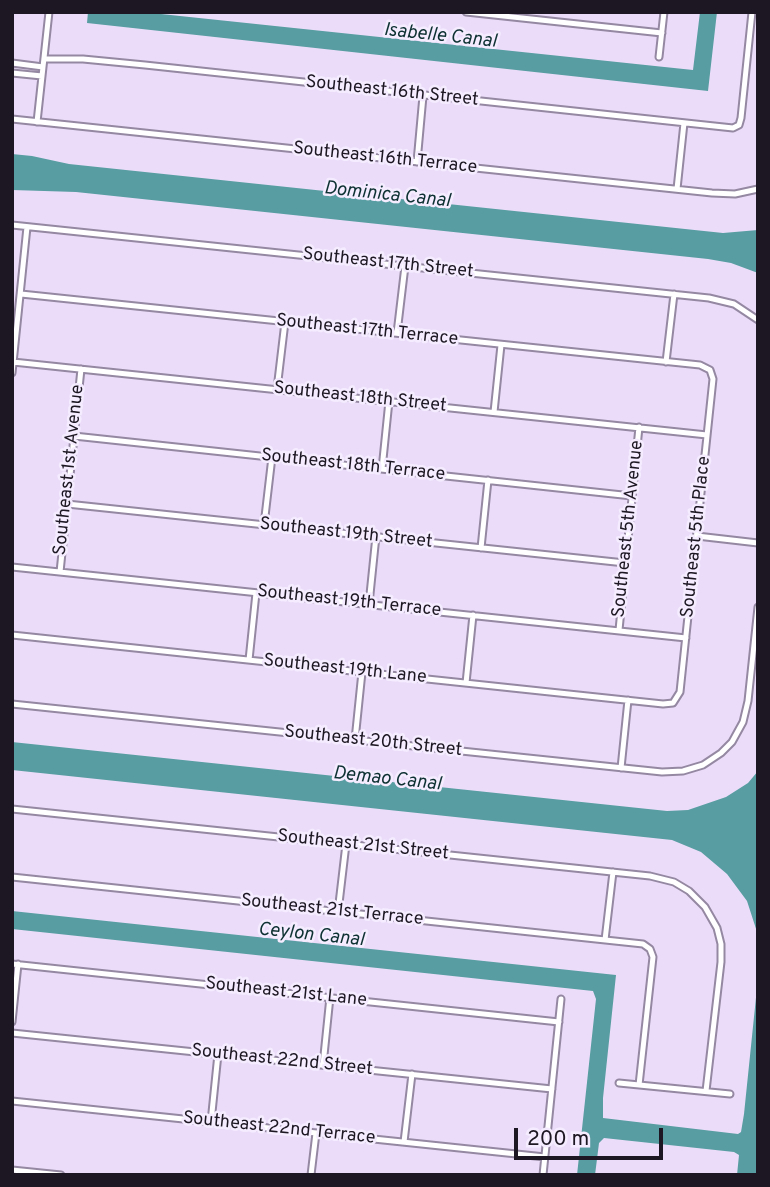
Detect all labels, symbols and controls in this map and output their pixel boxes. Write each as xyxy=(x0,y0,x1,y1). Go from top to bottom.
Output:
water label: Isabelle Canal xyxy=(382,20,498,54)
street label: Southeast 16th Street xyxy=(305,72,479,112)
street label: Southeast 16th Terrace xyxy=(292,139,478,179)
water label: Dominica Canal xyxy=(323,178,451,214)
street label: Southeast 17th Street xyxy=(301,244,475,284)
street label: Southeast 17th Terrace xyxy=(275,311,459,351)
street label: Southeast 18th Street xyxy=(273,378,447,418)
street label: Southeast 1st Avenue xyxy=(50,384,90,556)
street label: Southeast 5th Avenue xyxy=(609,439,649,619)
street label: Southeast 18th Terrace xyxy=(260,446,446,486)
street label: Southeast 5th Place xyxy=(678,455,716,619)
street label: Southeast 19th Street xyxy=(259,514,433,554)
street label: Southeast 19th Terrace xyxy=(256,582,442,622)
street label: Southeast 19th Lane xyxy=(262,651,428,689)
street label: Southeast 20th Street xyxy=(283,722,463,762)
water label: Demao Canal xyxy=(332,763,442,797)
street label: Southeast 21st Street xyxy=(276,826,450,866)
street label: Southeast 21st Terrace xyxy=(240,891,424,931)
water label: Ceylon Canal xyxy=(257,919,365,953)
street label: Southeast 21st Lane xyxy=(204,974,368,1012)
street label: Southeast 22nd Street xyxy=(190,1041,374,1081)
street label: Southeast 22nd Terrace xyxy=(182,1108,376,1150)
scale bar xyxy=(518,1114,667,1158)
text: 200 m xyxy=(527,1126,589,1153)

